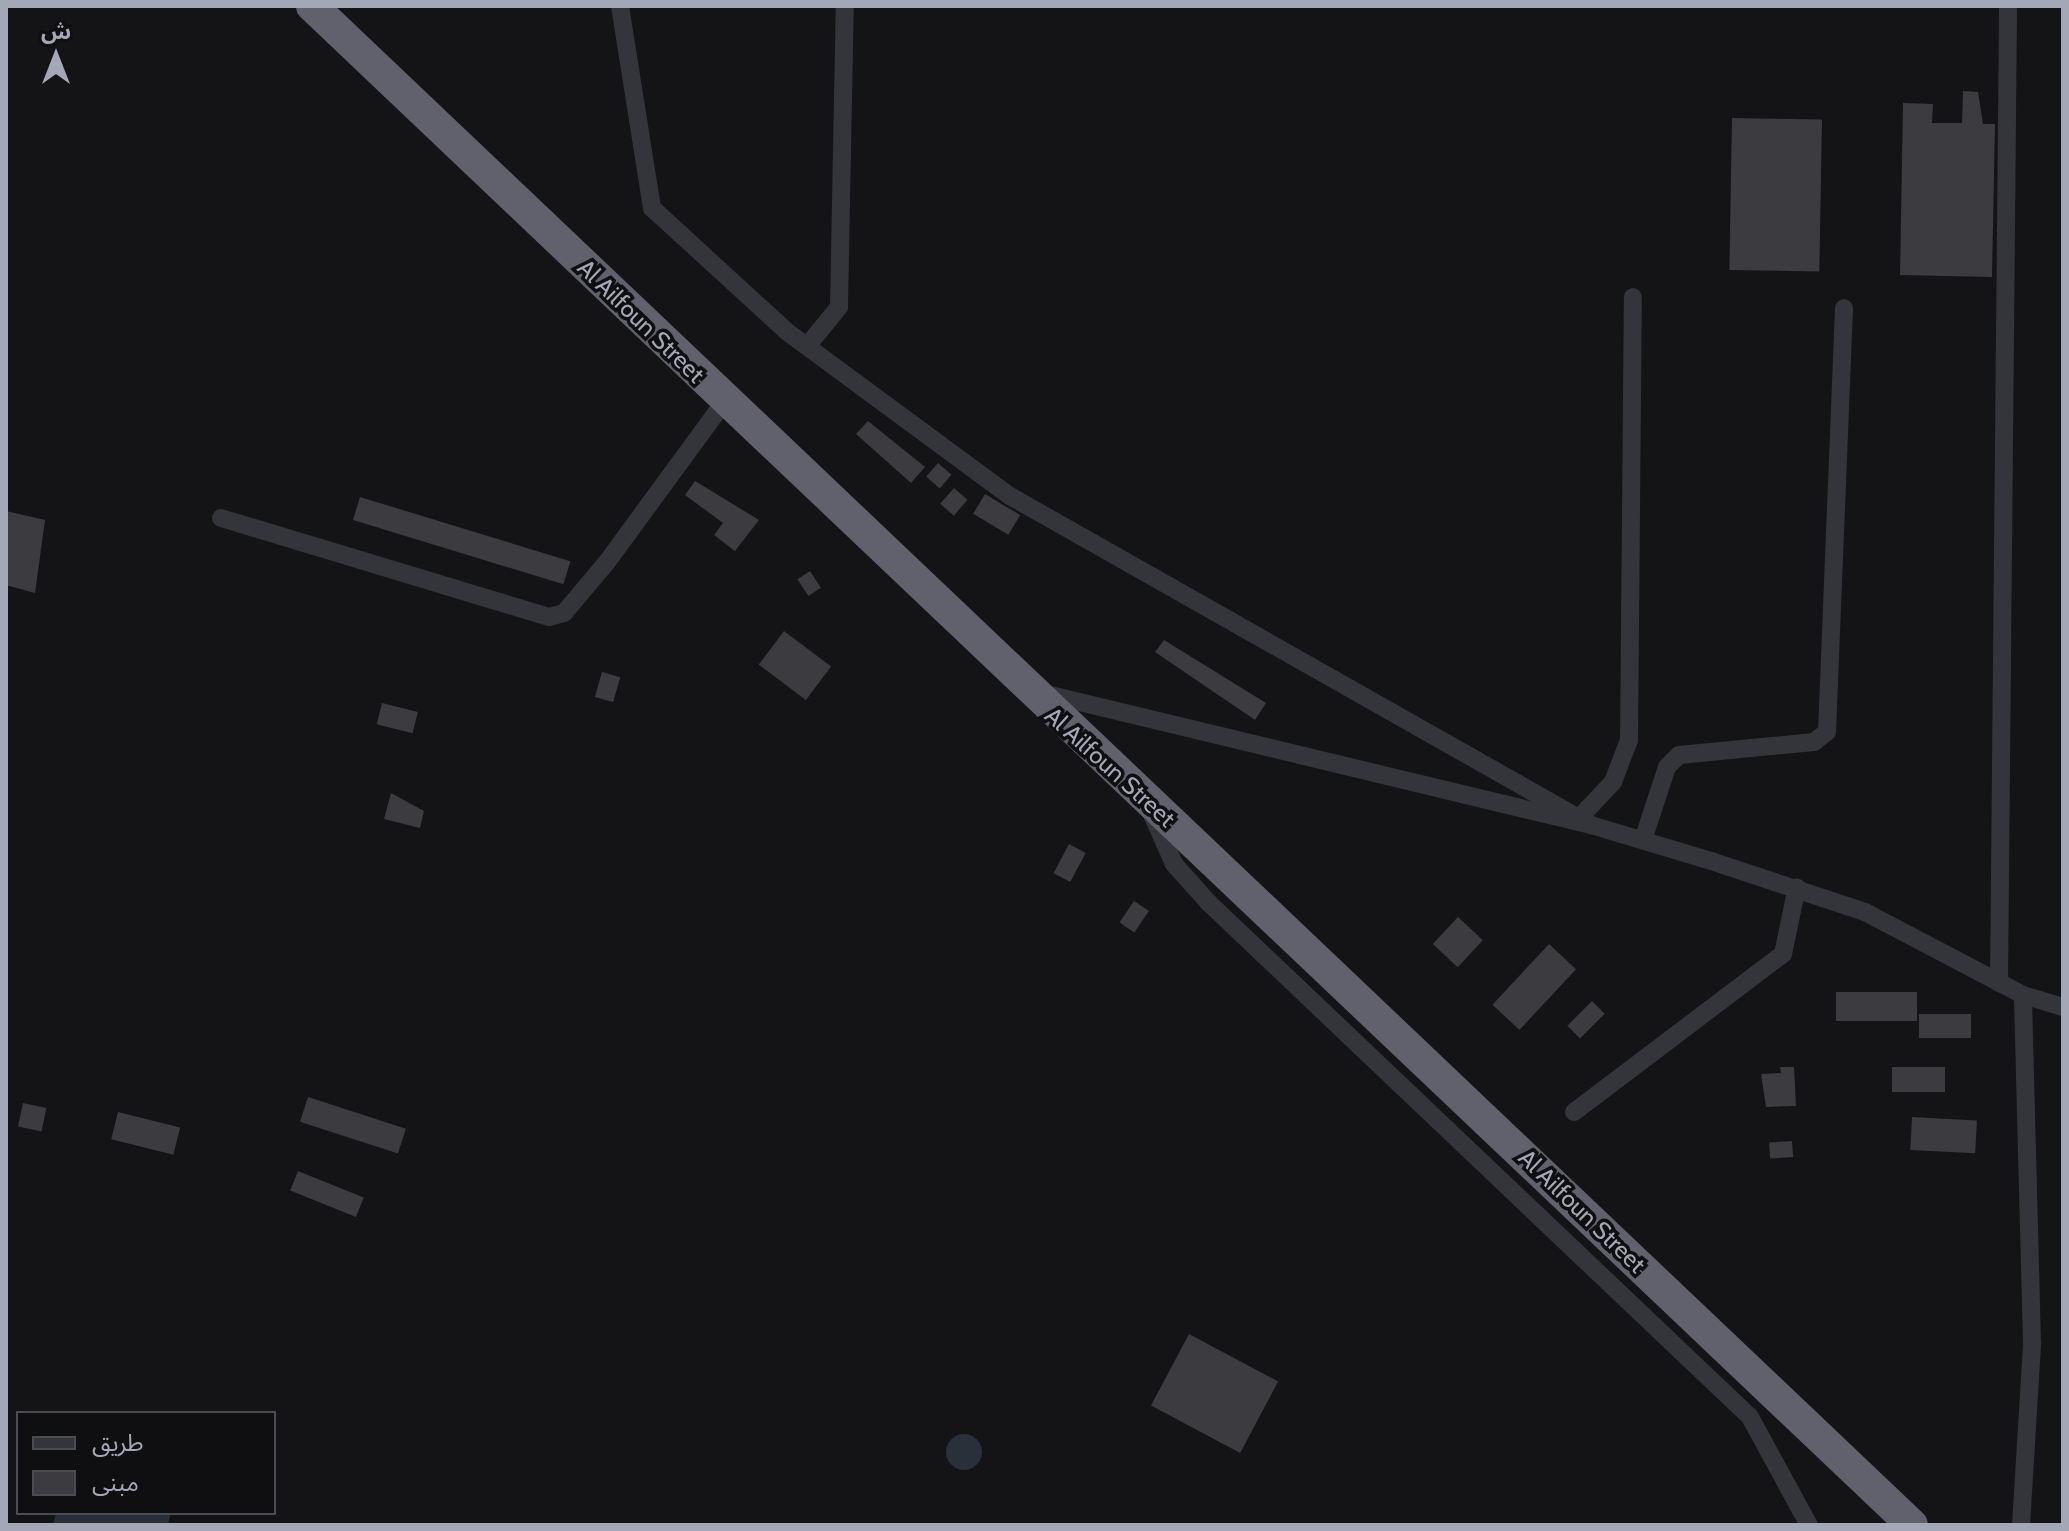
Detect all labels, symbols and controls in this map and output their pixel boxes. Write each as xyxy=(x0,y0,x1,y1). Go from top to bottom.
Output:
north arrow xyxy=(16,16,96,96)
text: ش xyxy=(41,18,71,45)
street label: Al Ailfoun Street xyxy=(572,253,710,389)
street label: Al Ailfoun Street xyxy=(1039,701,1181,833)
street label: Al Ailfoun Street xyxy=(1513,1143,1651,1279)
legend xyxy=(16,1411,276,1515)
text: طريق xyxy=(92,1428,144,1457)
text: مبنى xyxy=(92,1468,139,1497)

